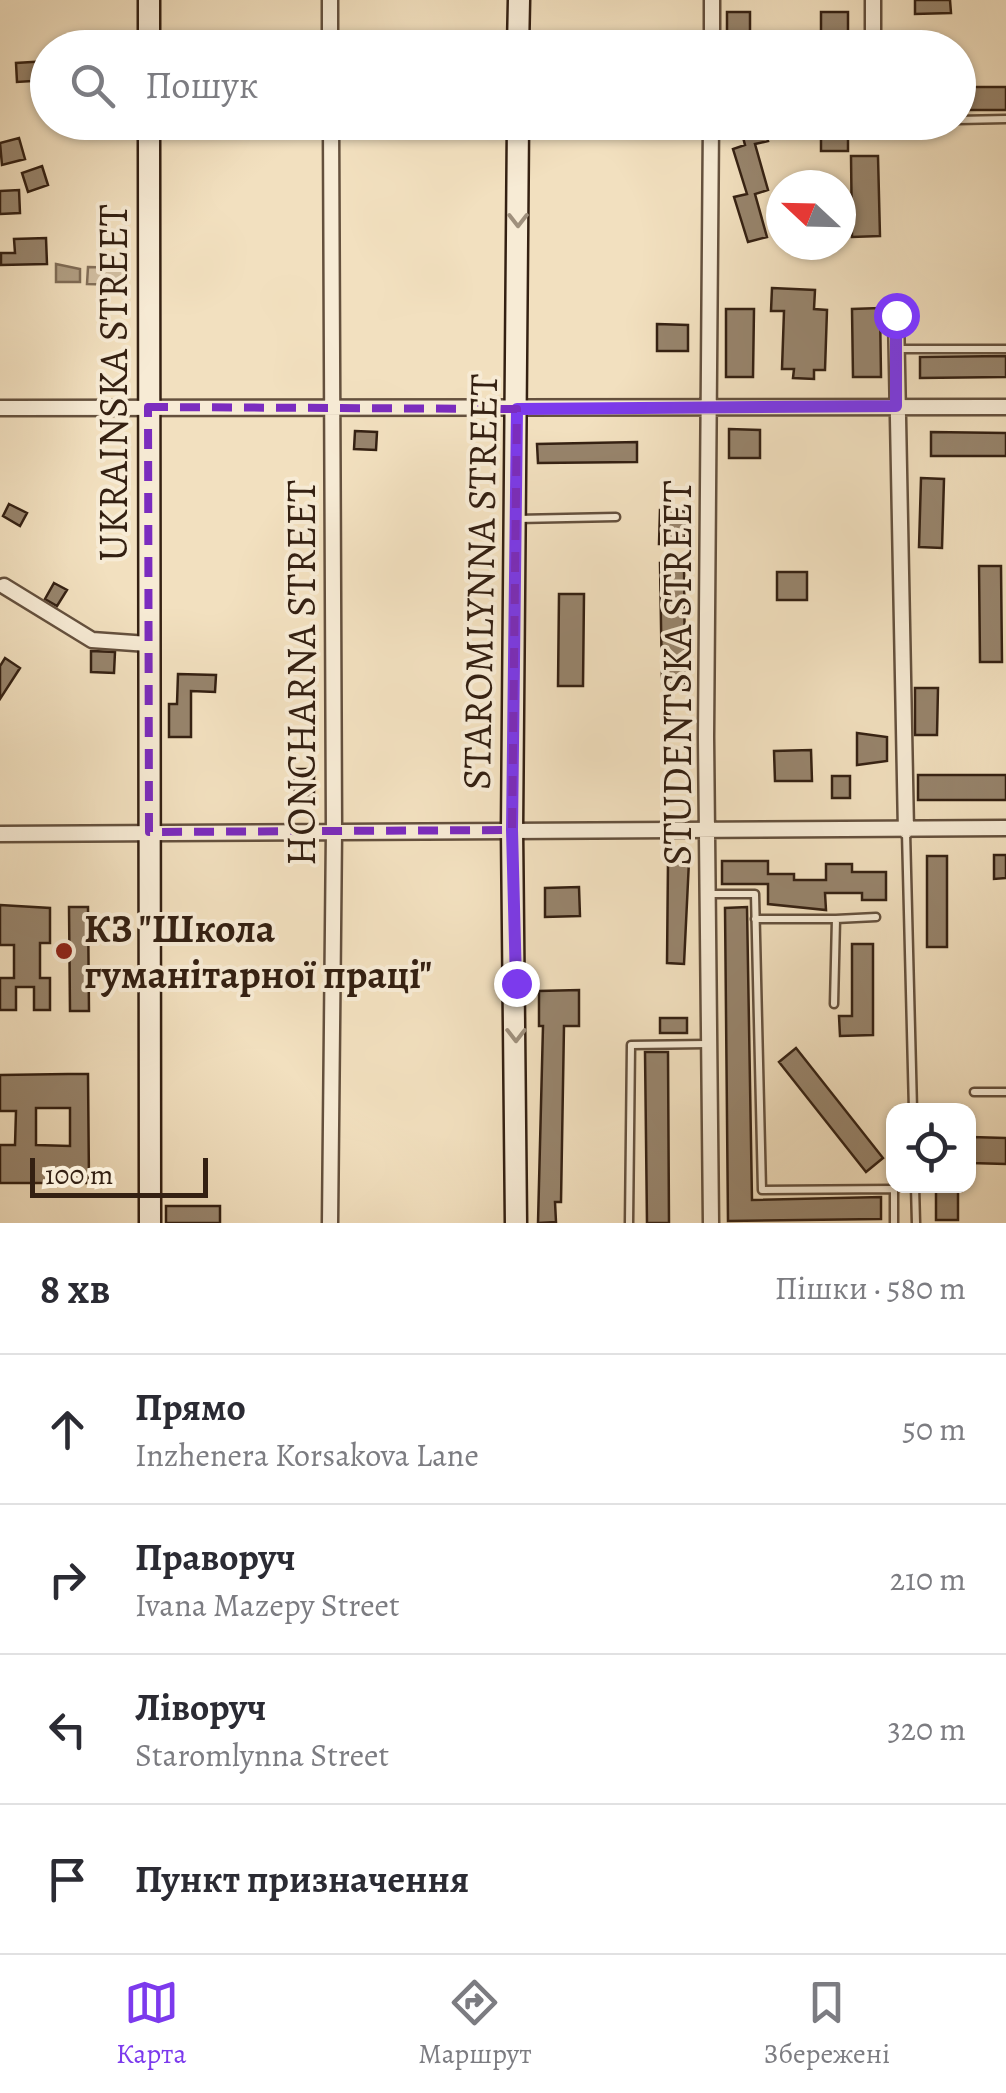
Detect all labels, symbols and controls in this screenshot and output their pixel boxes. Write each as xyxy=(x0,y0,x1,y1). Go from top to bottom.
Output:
search box xyxy=(30,30,976,140)
icon: search xyxy=(65,58,120,113)
text: Пошук xyxy=(145,59,258,111)
north arrow xyxy=(766,170,856,260)
street label: UKRAINSKA STREET xyxy=(86,204,141,561)
one-way arrow xyxy=(507,212,529,228)
route start xyxy=(874,293,920,339)
street label: STAROMLYNNA STREET xyxy=(449,373,511,791)
street label: HONCHARNA STREET xyxy=(274,480,329,866)
street label: STUDENTSKA STREET xyxy=(650,480,705,866)
place label: КЗ "Школа гуманітарної праці" xyxy=(84,901,432,1002)
marker: КЗ "Школа гуманітарної праці" xyxy=(53,940,75,962)
route end xyxy=(494,961,540,1007)
one-way arrow xyxy=(505,1028,527,1043)
map controls xyxy=(886,1103,976,1193)
button: locate xyxy=(886,1103,976,1193)
scale bar xyxy=(30,1153,208,1198)
text: 100 m xyxy=(45,1156,113,1194)
text: 8 хв xyxy=(40,1260,110,1317)
text: Пішки · 580 m xyxy=(775,1266,966,1310)
text: Прямо xyxy=(135,1381,246,1433)
icon: ahead xyxy=(40,1402,95,1457)
text: 50 m xyxy=(902,1407,966,1451)
text: Inzhenera Korsakova Lane xyxy=(135,1433,479,1477)
text: Праворуч xyxy=(135,1531,296,1583)
icon: right xyxy=(40,1552,95,1607)
text: 210 m xyxy=(890,1557,966,1601)
text: Ivana Mazepy Street xyxy=(135,1583,399,1627)
text: Ліворуч xyxy=(135,1681,266,1733)
icon: left xyxy=(40,1702,95,1757)
text: 320 m xyxy=(887,1707,966,1751)
text: Staromlynna Street xyxy=(135,1733,389,1777)
icon: arrive xyxy=(40,1852,95,1907)
text: Пункт призначення xyxy=(135,1853,469,1905)
tab: Карта xyxy=(116,1975,186,2073)
tab: Маршрут xyxy=(418,1975,532,2073)
tab: Збережені xyxy=(763,1975,890,2073)

